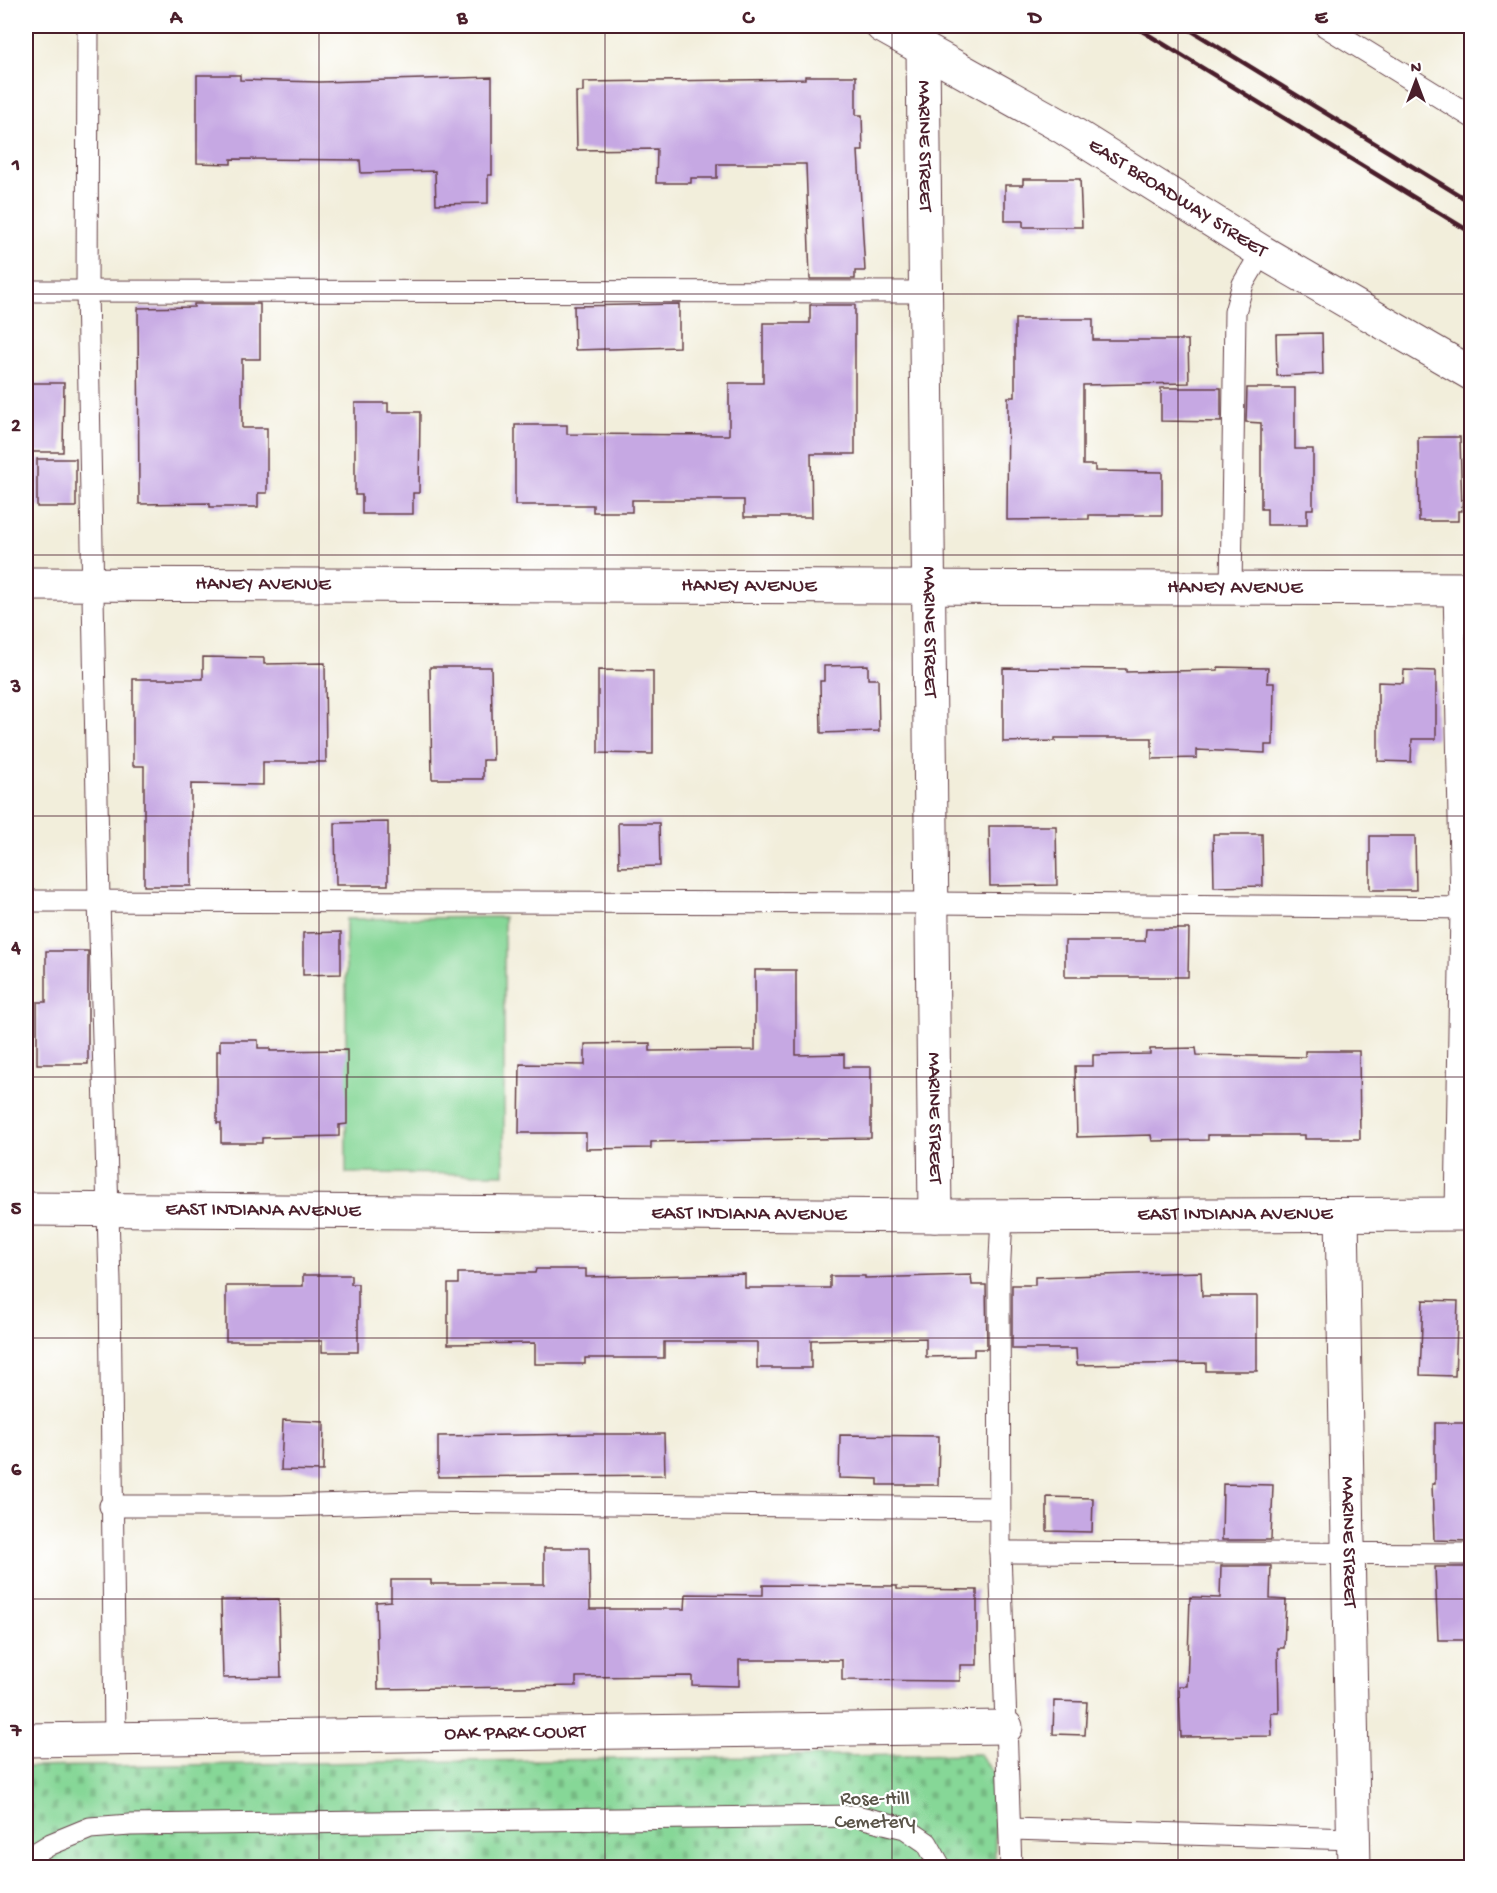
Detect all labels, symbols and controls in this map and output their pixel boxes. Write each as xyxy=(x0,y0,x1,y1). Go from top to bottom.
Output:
text: A xyxy=(169,8,184,31)
text: B xyxy=(456,8,468,31)
text: C xyxy=(742,8,756,31)
text: D xyxy=(1026,8,1042,31)
text: E xyxy=(1315,8,1329,31)
north arrow xyxy=(1386,51,1446,111)
text: N xyxy=(1411,60,1422,79)
street label: MARINE STREET xyxy=(912,80,936,213)
street label: EAST BROADWAY STREET xyxy=(1083,134,1272,264)
text: 1 xyxy=(11,155,20,178)
text: 2 xyxy=(11,416,21,439)
street label: MARINE STREET xyxy=(917,566,941,699)
street label: HANEY AVENUE xyxy=(195,573,332,597)
street label: HANEY AVENUE xyxy=(681,575,818,598)
street label: HANEY AVENUE xyxy=(1167,576,1304,600)
text: 3 xyxy=(10,677,21,700)
text: 4 xyxy=(10,938,21,961)
street label: MARINE STREET xyxy=(922,1052,946,1185)
text: 5 xyxy=(11,1199,22,1222)
street label: EAST INDIANA AVENUE xyxy=(165,1199,362,1223)
street label: EAST INDIANA AVENUE xyxy=(651,1202,848,1227)
street label: EAST INDIANA AVENUE xyxy=(1137,1203,1334,1227)
text: 6 xyxy=(11,1460,22,1483)
street label: MARINE STREET xyxy=(1335,1476,1361,1609)
text: 7 xyxy=(10,1721,23,1744)
street label: OAK PARK COURT xyxy=(444,1721,587,1746)
park label: Rose-Hill Cemetery xyxy=(834,1789,916,1835)

